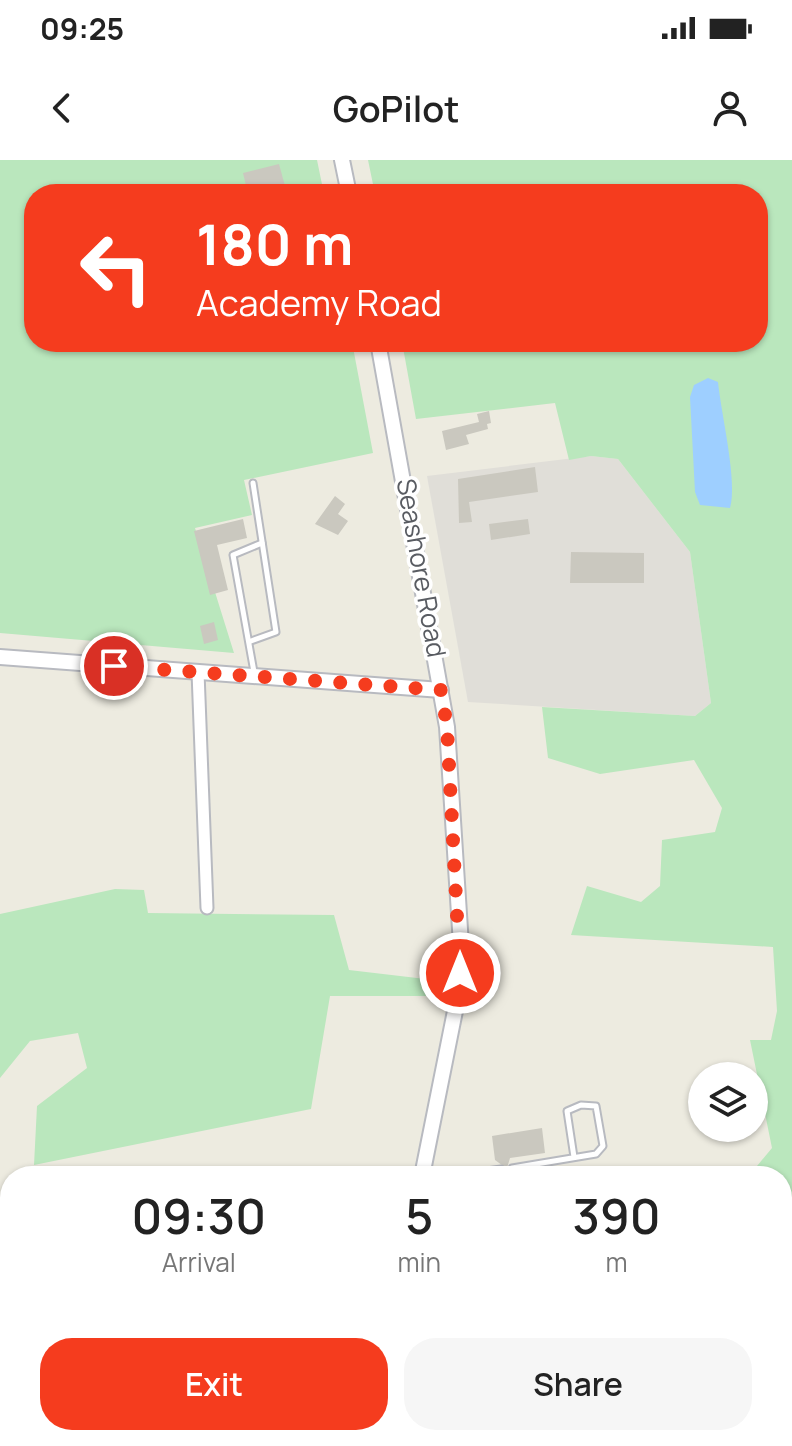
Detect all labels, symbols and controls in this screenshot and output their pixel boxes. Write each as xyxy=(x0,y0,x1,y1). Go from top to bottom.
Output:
text: 09:25 xyxy=(40,8,124,49)
text: GoPilot xyxy=(333,84,459,133)
icon: back xyxy=(40,86,84,130)
icon: person xyxy=(708,86,752,130)
text: 180 m xyxy=(196,205,353,282)
icon: left xyxy=(64,216,168,320)
text: Academy Road xyxy=(196,278,442,327)
street label: Seashore Road xyxy=(389,476,455,660)
pin xyxy=(80,632,148,700)
icon: arrive xyxy=(92,644,136,688)
position arrow xyxy=(418,931,502,1015)
map controls xyxy=(688,1062,768,1142)
button: layers xyxy=(688,1062,768,1142)
text: 09:30 xyxy=(131,1183,266,1248)
text: 5 xyxy=(405,1183,433,1248)
text: 390 xyxy=(572,1183,661,1248)
text: Arrival xyxy=(162,1244,236,1280)
text: min xyxy=(397,1244,441,1280)
text: m xyxy=(605,1244,628,1280)
button: Exit xyxy=(40,1338,388,1430)
button: Share xyxy=(404,1338,752,1430)

